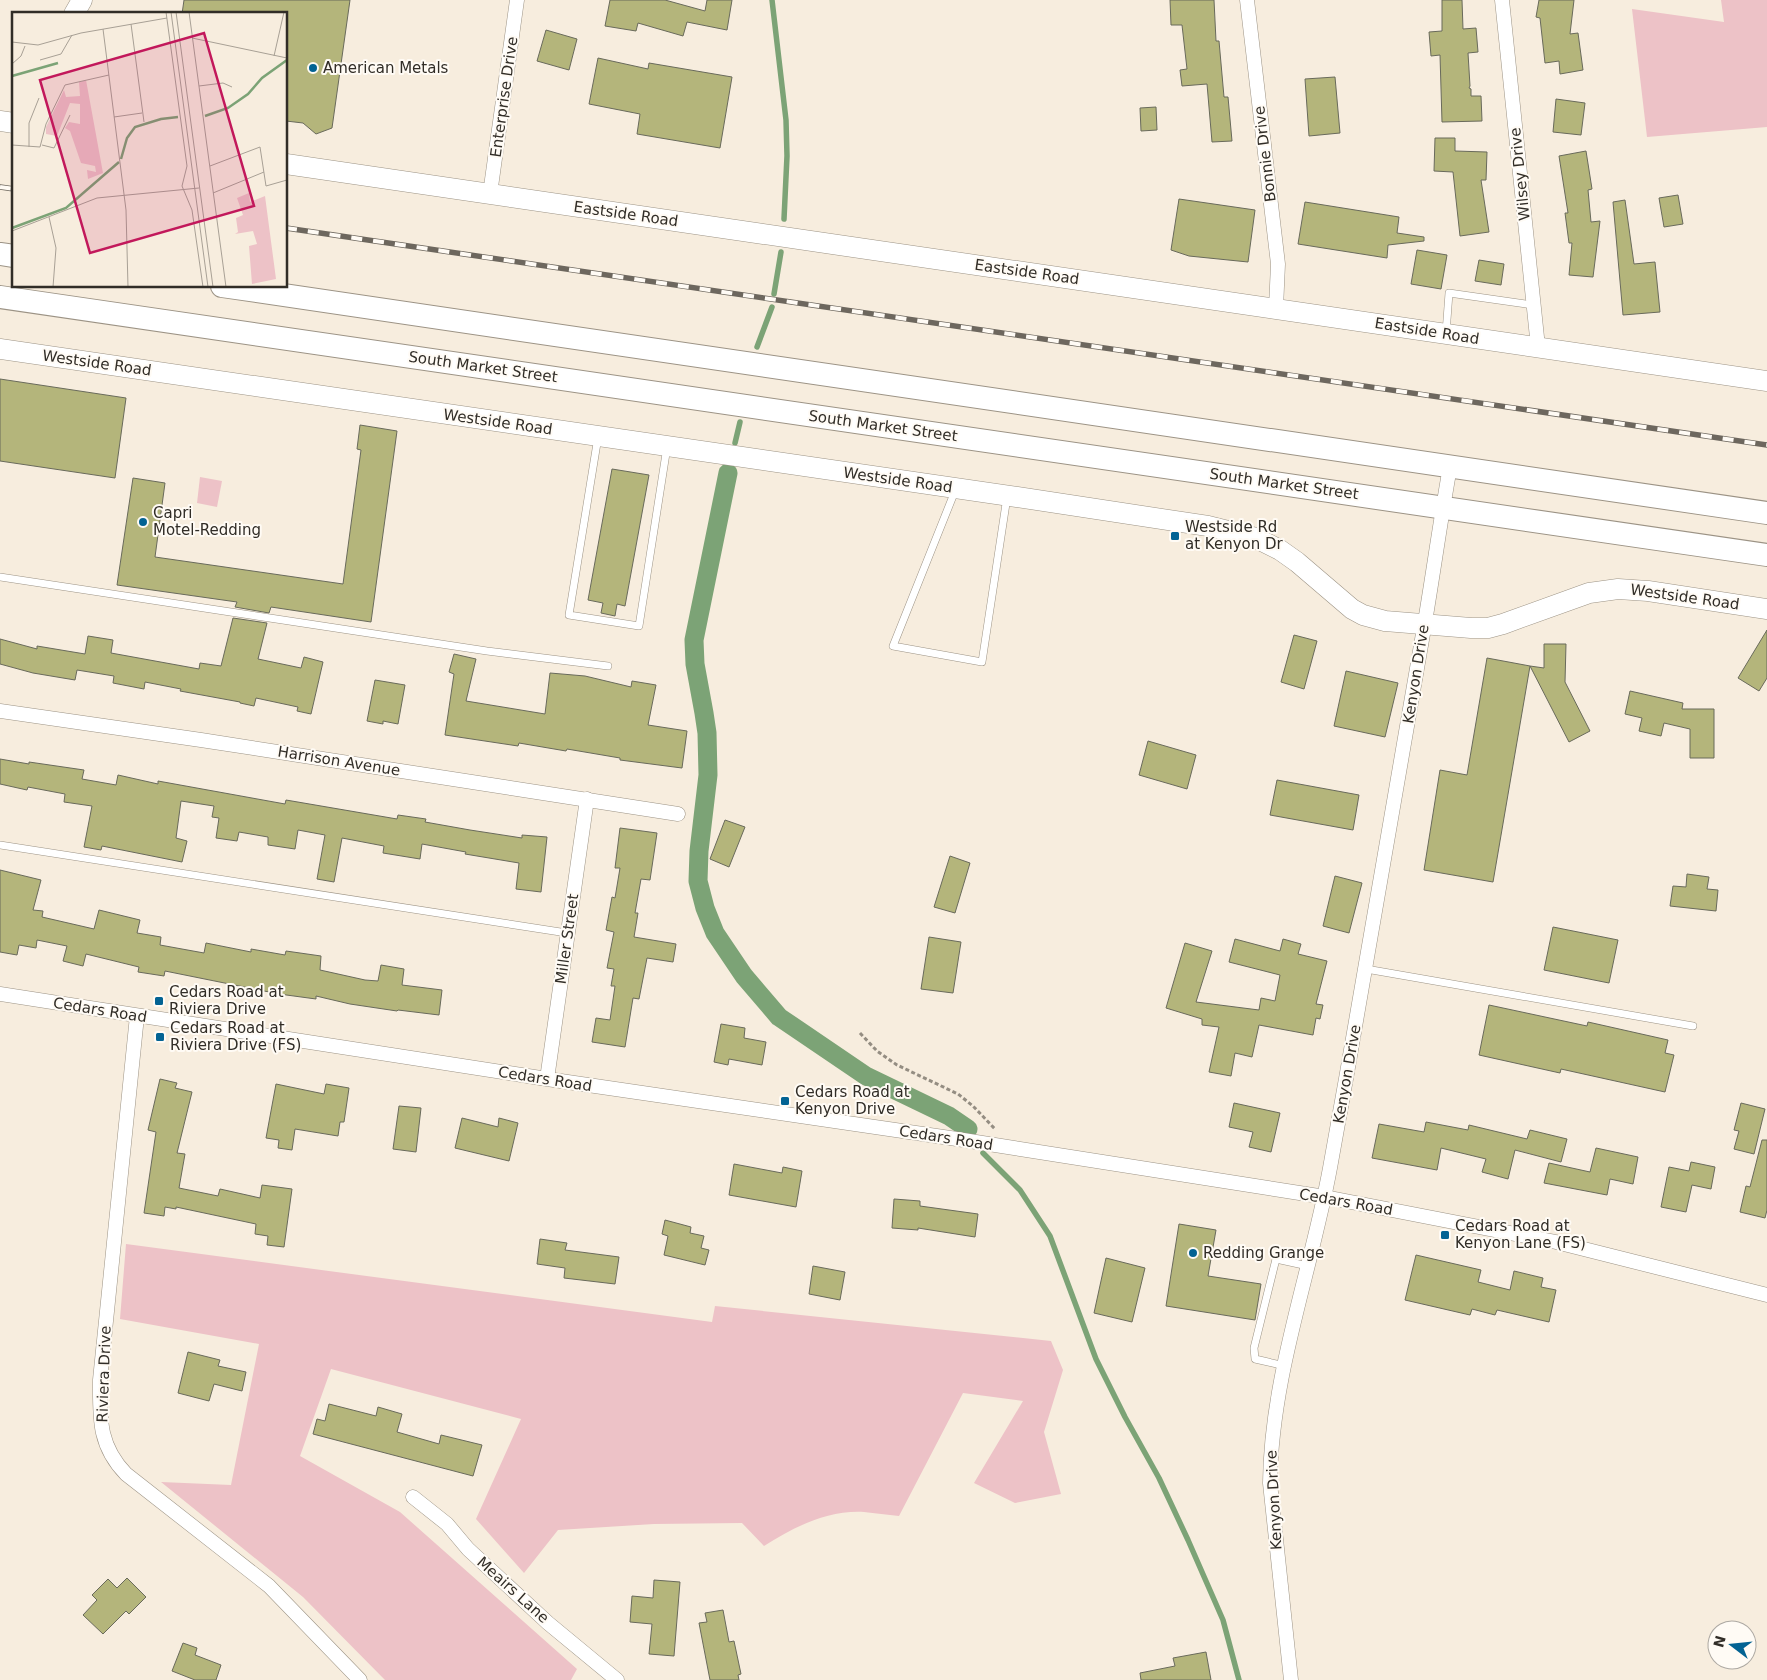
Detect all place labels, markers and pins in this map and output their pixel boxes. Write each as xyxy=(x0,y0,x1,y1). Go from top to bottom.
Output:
place label: American Metals xyxy=(323,59,449,77)
marker: American Metals xyxy=(307,62,319,74)
place label: Capri Motel-Redding xyxy=(153,504,261,539)
marker: Capri Motel-Redding xyxy=(137,516,149,528)
place label: Westside Rd at Kenyon Dr xyxy=(1185,518,1284,553)
marker: Westside Rd at Kenyon Dr xyxy=(1169,530,1181,542)
place label: Cedars Road at Riviera Drive xyxy=(169,983,284,1018)
marker: Cedars Road at Riviera Drive xyxy=(153,995,165,1007)
place label: Cedars Road at Riviera Drive (FS) xyxy=(170,1019,301,1054)
marker: Cedars Road at Riviera Drive (FS) xyxy=(154,1031,166,1043)
place label: Cedars Road at Kenyon Drive xyxy=(795,1083,910,1118)
marker: Cedars Road at Kenyon Drive xyxy=(779,1095,791,1107)
place label: Cedars Road at Kenyon Lane (FS) xyxy=(1455,1217,1586,1252)
marker: Cedars Road at Kenyon Lane (FS) xyxy=(1439,1229,1451,1241)
place label: Redding Grange xyxy=(1203,1244,1324,1262)
marker: Redding Grange xyxy=(1187,1247,1199,1259)

